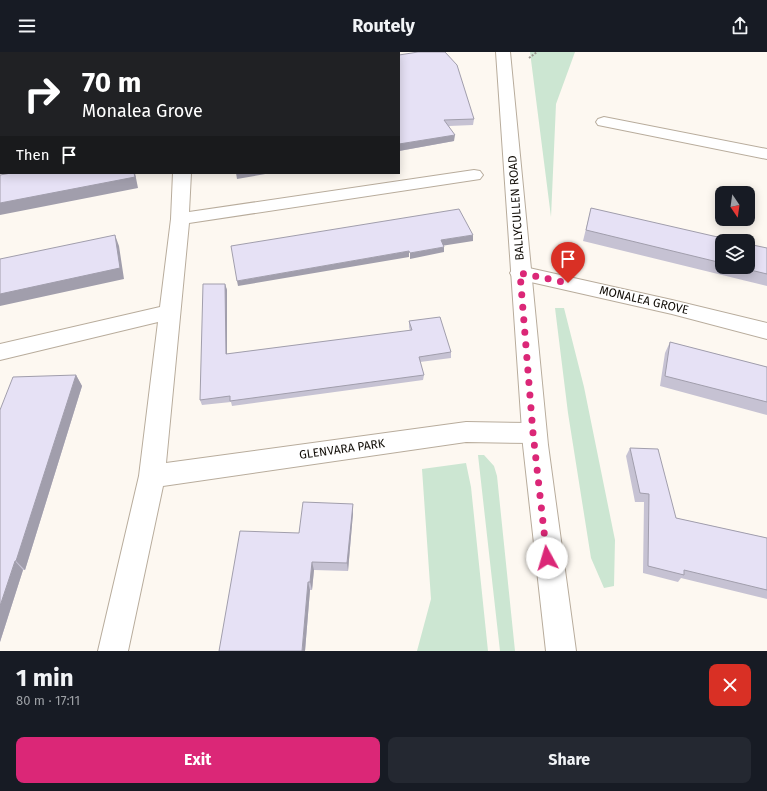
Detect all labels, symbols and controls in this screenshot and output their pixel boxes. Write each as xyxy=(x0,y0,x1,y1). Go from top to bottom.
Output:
icon: menu xyxy=(16,15,38,37)
text: Routely xyxy=(352,15,415,37)
icon: share xyxy=(729,15,751,37)
text: 70 m xyxy=(82,66,141,99)
icon: right xyxy=(16,68,68,120)
text: Monalea Grove xyxy=(82,100,203,122)
icon: arrive xyxy=(58,144,80,166)
text: Then xyxy=(16,146,50,164)
street label: BALLYCULLEN ROAD xyxy=(505,155,527,261)
north arrow xyxy=(715,186,755,226)
map controls xyxy=(715,186,755,274)
button: layers xyxy=(715,234,755,274)
pin xyxy=(551,242,585,283)
icon: arrive xyxy=(557,248,579,270)
street label: MONALEA GROVE xyxy=(598,283,690,317)
street label: GLENVARA PARK xyxy=(298,436,387,462)
position arrow xyxy=(526,537,568,579)
text: 1 min xyxy=(16,664,74,692)
button: close xyxy=(709,664,751,706)
text: 80 m · 17:11 xyxy=(16,693,80,708)
button: Exit xyxy=(16,737,380,783)
button: Share xyxy=(388,737,751,783)

